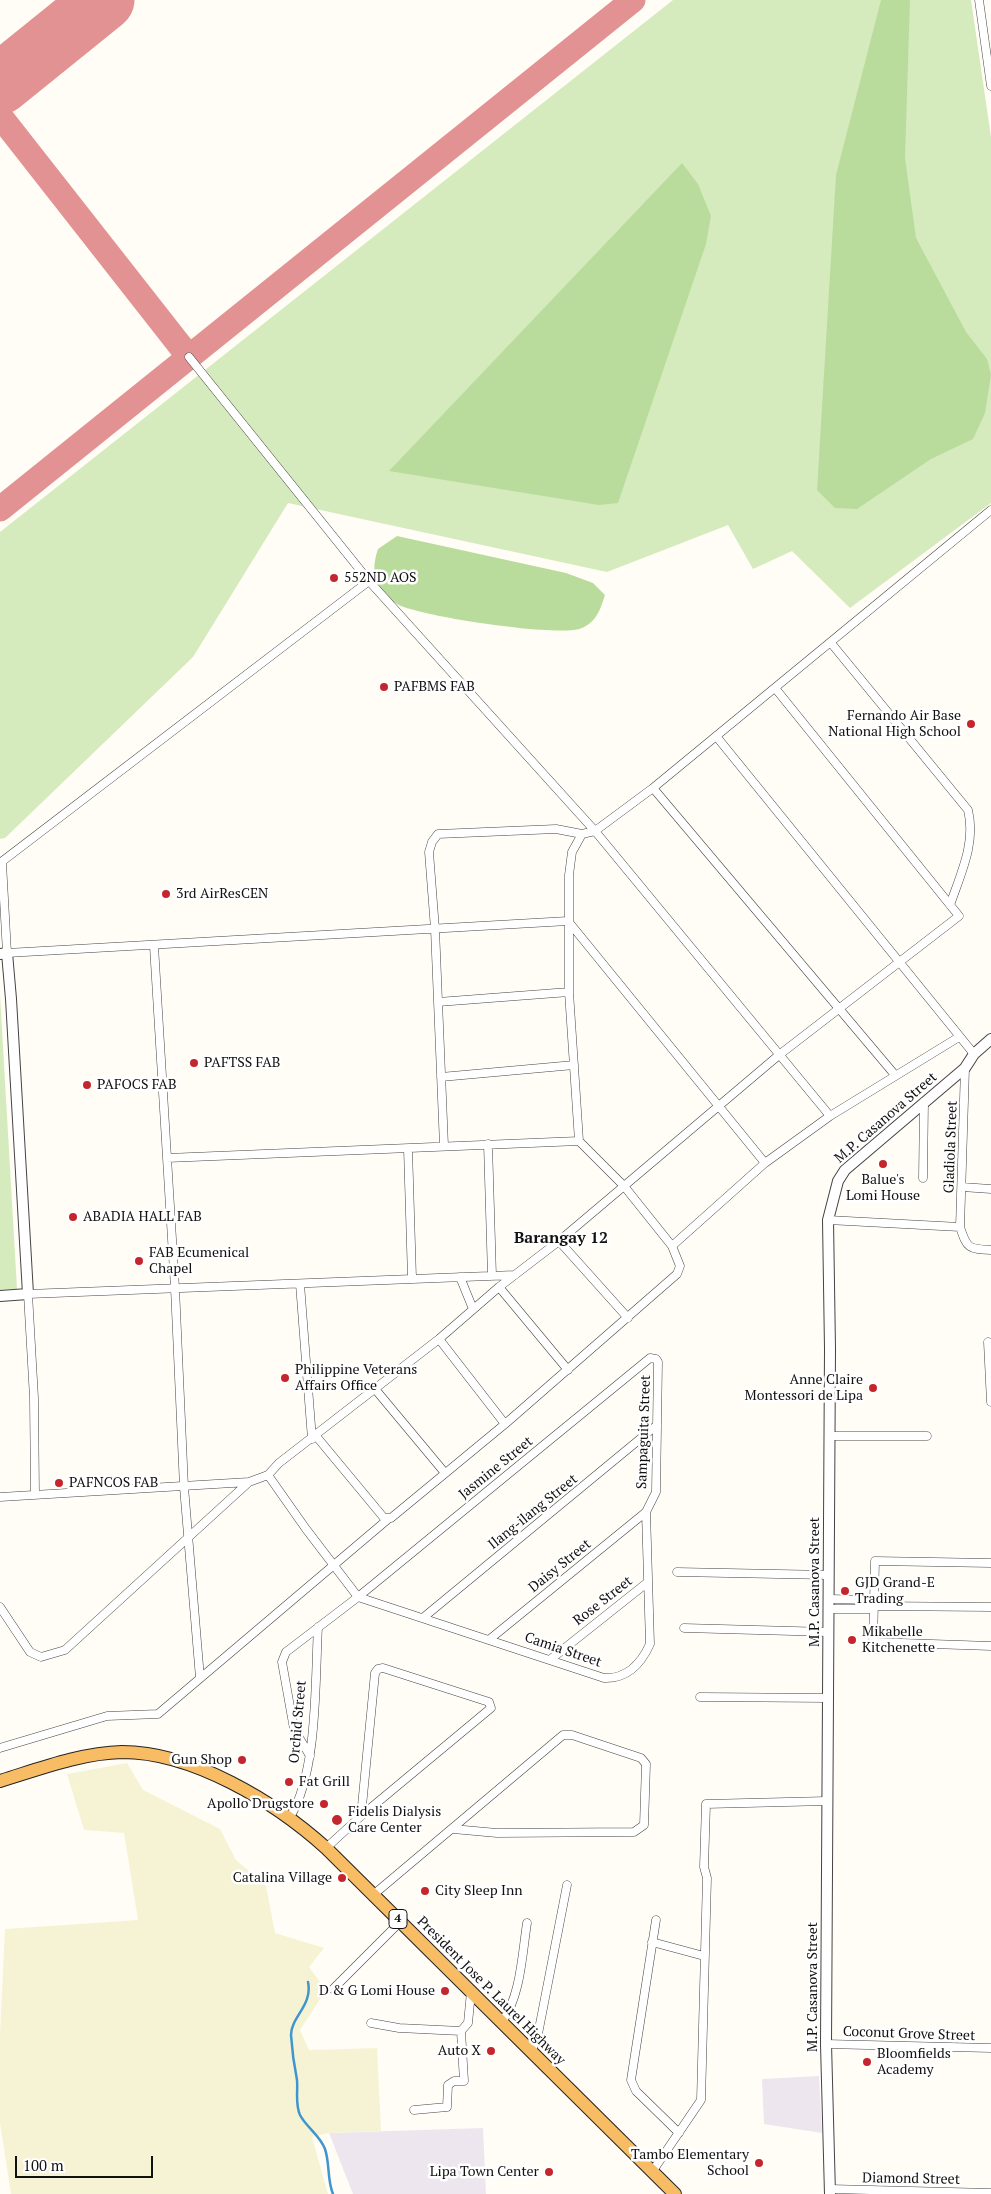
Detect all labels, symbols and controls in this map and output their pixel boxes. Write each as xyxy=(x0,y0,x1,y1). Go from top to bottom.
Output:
place label: 552ND AOS xyxy=(344,570,417,586)
marker: 552ND AOS xyxy=(328,572,340,584)
place label: PAFBMS FAB xyxy=(394,679,475,695)
marker: PAFBMS FAB xyxy=(378,681,390,693)
place label: Fernando Air Base National High School xyxy=(828,708,961,740)
marker: Fernando Air Base National High School xyxy=(965,718,977,730)
place label: 3rd AirResCEN xyxy=(176,886,268,902)
marker: 3rd AirResCEN xyxy=(160,888,172,900)
place label: PAFTSS FAB xyxy=(204,1055,280,1071)
marker: PAFTSS FAB xyxy=(188,1057,200,1069)
street label: M.P. Casanova Street xyxy=(831,1069,941,1167)
place label: PAFOCS FAB xyxy=(97,1077,177,1093)
marker: PAFOCS FAB xyxy=(81,1079,93,1091)
street label: Gladiola Street xyxy=(941,1100,961,1194)
marker: Balue's Lomi House xyxy=(877,1158,889,1170)
place label: Balue's Lomi House xyxy=(846,1172,920,1204)
place label: ABADIA HALL FAB xyxy=(83,1209,202,1225)
marker: ABADIA HALL FAB xyxy=(67,1211,79,1223)
district label: Barangay 12 xyxy=(514,1228,608,1248)
place label: FAB Ecumenical Chapel xyxy=(149,1245,249,1278)
marker: FAB Ecumenical Chapel xyxy=(133,1255,145,1267)
place label: Philippine Veterans Affairs Office xyxy=(295,1362,417,1394)
marker: Philippine Veterans Affairs Office xyxy=(279,1372,291,1384)
place label: Anne Claire Montessori de Lipa xyxy=(745,1372,863,1404)
street label: Sampaguita Street xyxy=(634,1375,654,1489)
marker: Anne Claire Montessori de Lipa xyxy=(867,1382,879,1394)
street label: Jasmine Street xyxy=(456,1433,536,1503)
street label: Ilang-ilang Street xyxy=(485,1471,581,1553)
place label: PAFNCOS FAB xyxy=(69,1475,158,1491)
marker: PAFNCOS FAB xyxy=(53,1477,65,1489)
street label: M.P. Casanova Street xyxy=(807,1517,823,1647)
street label: Daisy Street xyxy=(526,1536,594,1596)
street label: Rose Street xyxy=(570,1573,636,1629)
place label: GJD Grand-E Trading xyxy=(855,1575,935,1608)
marker: GJD Grand-E Trading xyxy=(839,1585,851,1597)
place label: Mikabelle Kitchenette xyxy=(862,1624,935,1656)
street label: Camia Street xyxy=(522,1629,604,1671)
marker: Mikabelle Kitchenette xyxy=(846,1634,858,1646)
street label: Orchid Street xyxy=(286,1680,310,1764)
place label: Gun Shop xyxy=(171,1752,232,1768)
marker: Gun Shop xyxy=(236,1754,248,1766)
place label: Fat Grill xyxy=(299,1774,350,1790)
marker: Fat Grill xyxy=(283,1776,295,1788)
place label: Apollo Drugstore xyxy=(207,1796,314,1812)
marker: Apollo Drugstore xyxy=(318,1798,330,1810)
place label: Fidelis Dialysis Care Center xyxy=(348,1804,441,1836)
marker: Fidelis Dialysis Care Center xyxy=(330,1813,344,1827)
place label: Catalina Village xyxy=(233,1870,332,1886)
marker: Catalina Village xyxy=(336,1872,348,1884)
place label: City Sleep Inn xyxy=(435,1883,523,1899)
marker: City Sleep Inn xyxy=(419,1885,431,1897)
road number: 4 xyxy=(389,1910,407,1928)
street label: President Jose P. Laurel Highway xyxy=(413,1913,569,2069)
street label: M.P. Casanova Street xyxy=(805,1922,821,2052)
place label: D & G Lomi House xyxy=(319,1983,435,1999)
marker: D & G Lomi House xyxy=(439,1985,451,1997)
street label: Coconut Grove Street xyxy=(842,2023,976,2045)
place label: Auto X xyxy=(438,2043,481,2059)
marker: Auto X xyxy=(485,2045,497,2057)
place label: Bloomfields Academy xyxy=(877,2046,951,2078)
marker: Bloomfields Academy xyxy=(861,2056,873,2068)
scale bar xyxy=(18,2146,155,2178)
place label: Tambo Elementary School xyxy=(631,2147,749,2180)
text: 100 m xyxy=(23,2155,64,2175)
marker: Tambo Elementary School xyxy=(753,2157,765,2169)
place label: Lipa Town Center xyxy=(430,2164,539,2180)
marker: Lipa Town Center xyxy=(543,2166,555,2178)
street label: Diamond Street xyxy=(862,2170,960,2188)

